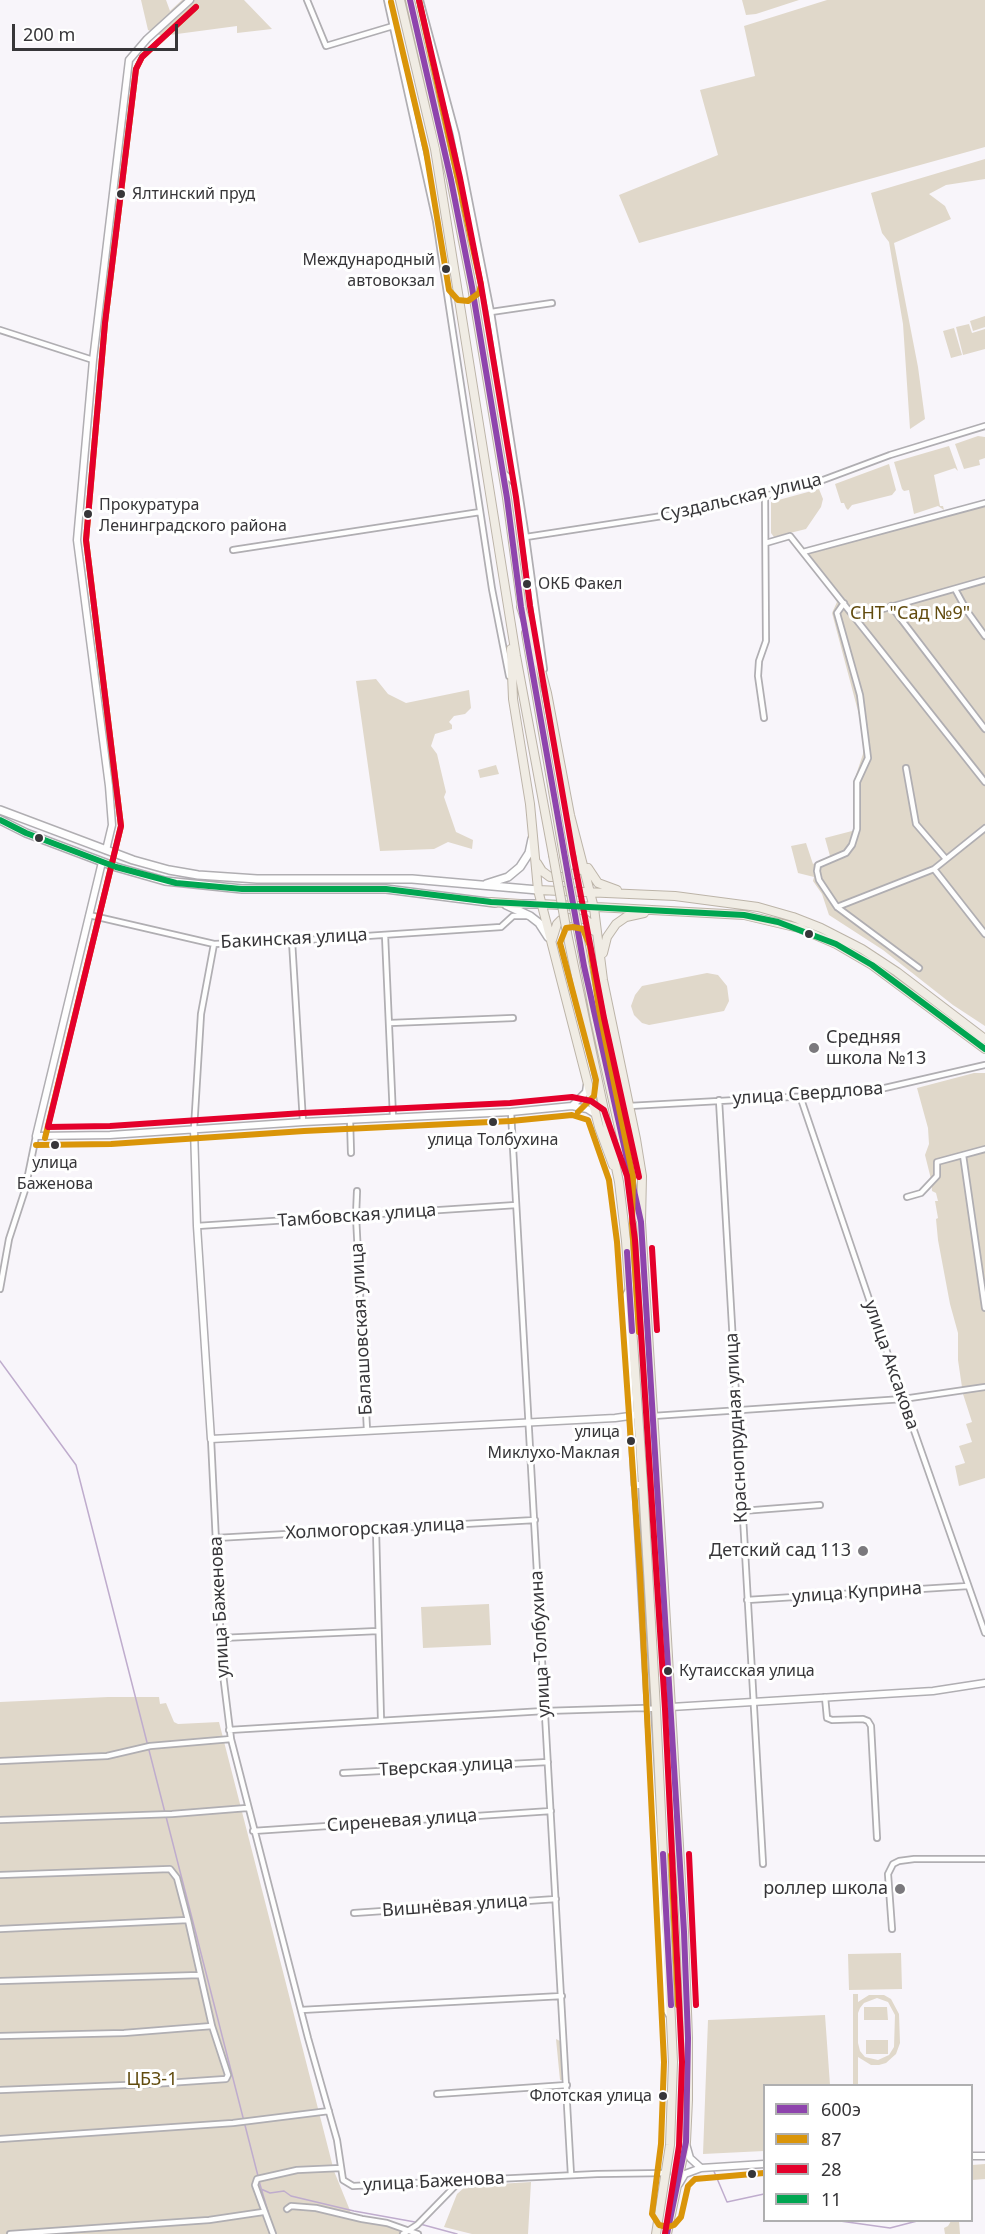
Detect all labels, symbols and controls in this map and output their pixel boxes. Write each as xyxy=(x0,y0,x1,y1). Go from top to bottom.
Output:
scale bar xyxy=(15,12,182,50)
text: 200 m xyxy=(23,22,75,46)
place label: Ялтинский пруд xyxy=(132,184,255,204)
marker: Ялтинский пруд xyxy=(115,188,127,200)
place label: Международный автовокзал xyxy=(303,250,435,288)
marker: Международный автовокзал xyxy=(440,263,452,275)
street label: Суздальская улица xyxy=(658,469,824,527)
place label: Прокуратура Ленинградского района xyxy=(99,495,287,533)
marker: Прокуратура Ленинградского района xyxy=(82,508,94,520)
place label: ОКБ Факел xyxy=(538,574,623,594)
marker: ОКБ Факел xyxy=(521,578,533,590)
park label: СНТ "Сад №9" xyxy=(850,603,970,625)
unlabelled marker xyxy=(33,832,45,844)
street label: Бакинская улица xyxy=(220,924,368,954)
unlabelled marker xyxy=(803,928,815,940)
place label: Средняя школа №13 xyxy=(826,1027,926,1070)
marker: Средняя школа №13 xyxy=(807,1041,821,1055)
street label: улица Свердлова xyxy=(732,1078,884,1110)
marker: улица Толбухина xyxy=(487,1116,499,1128)
place label: улица Толбухина xyxy=(428,1130,558,1150)
marker: улица Баженова xyxy=(49,1139,61,1151)
place label: улица Баженова xyxy=(17,1153,93,1191)
street label: Тамбовская улица xyxy=(277,1200,437,1232)
street label: Балашовская улица xyxy=(347,1242,377,1416)
street label: улица Аксакова xyxy=(859,1298,923,1432)
street label: Краснопрудная улица xyxy=(721,1332,753,1524)
place label: улица Миклухо-Маклая xyxy=(488,1422,620,1460)
marker: улица Миклухо-Маклая xyxy=(625,1435,637,1447)
street label: Холмогорская улица xyxy=(285,1514,465,1544)
street label: улица Баженова xyxy=(206,1536,234,1678)
place label: Детский сад 113 xyxy=(709,1540,851,1562)
marker: Детский сад 113 xyxy=(856,1544,870,1558)
street label: улица Толбухина xyxy=(526,1570,556,1718)
street label: улица Куприна xyxy=(791,1578,923,1608)
place label: Кутаисская улица xyxy=(679,1661,815,1681)
marker: Кутаисская улица xyxy=(662,1665,674,1677)
street label: Тверская улица xyxy=(378,1753,514,1781)
street label: Сиреневая улица xyxy=(326,1805,478,1837)
place label: роллер школа xyxy=(763,1878,888,1900)
marker: роллер школа xyxy=(893,1882,907,1896)
street label: Вишнёвая улица xyxy=(381,1890,529,1922)
park label: ЦБЗ-1 xyxy=(127,2069,177,2091)
legend xyxy=(763,2084,973,2222)
place label: Флотская улица xyxy=(529,2086,652,2106)
marker: Флотская улица xyxy=(657,2090,669,2102)
text: 600э xyxy=(821,2097,861,2121)
text: 87 xyxy=(821,2127,842,2151)
text: 28 xyxy=(821,2157,842,2181)
street label: улица Баженова xyxy=(363,2168,505,2196)
unlabelled marker xyxy=(746,2168,758,2180)
text: 11 xyxy=(821,2187,842,2211)

